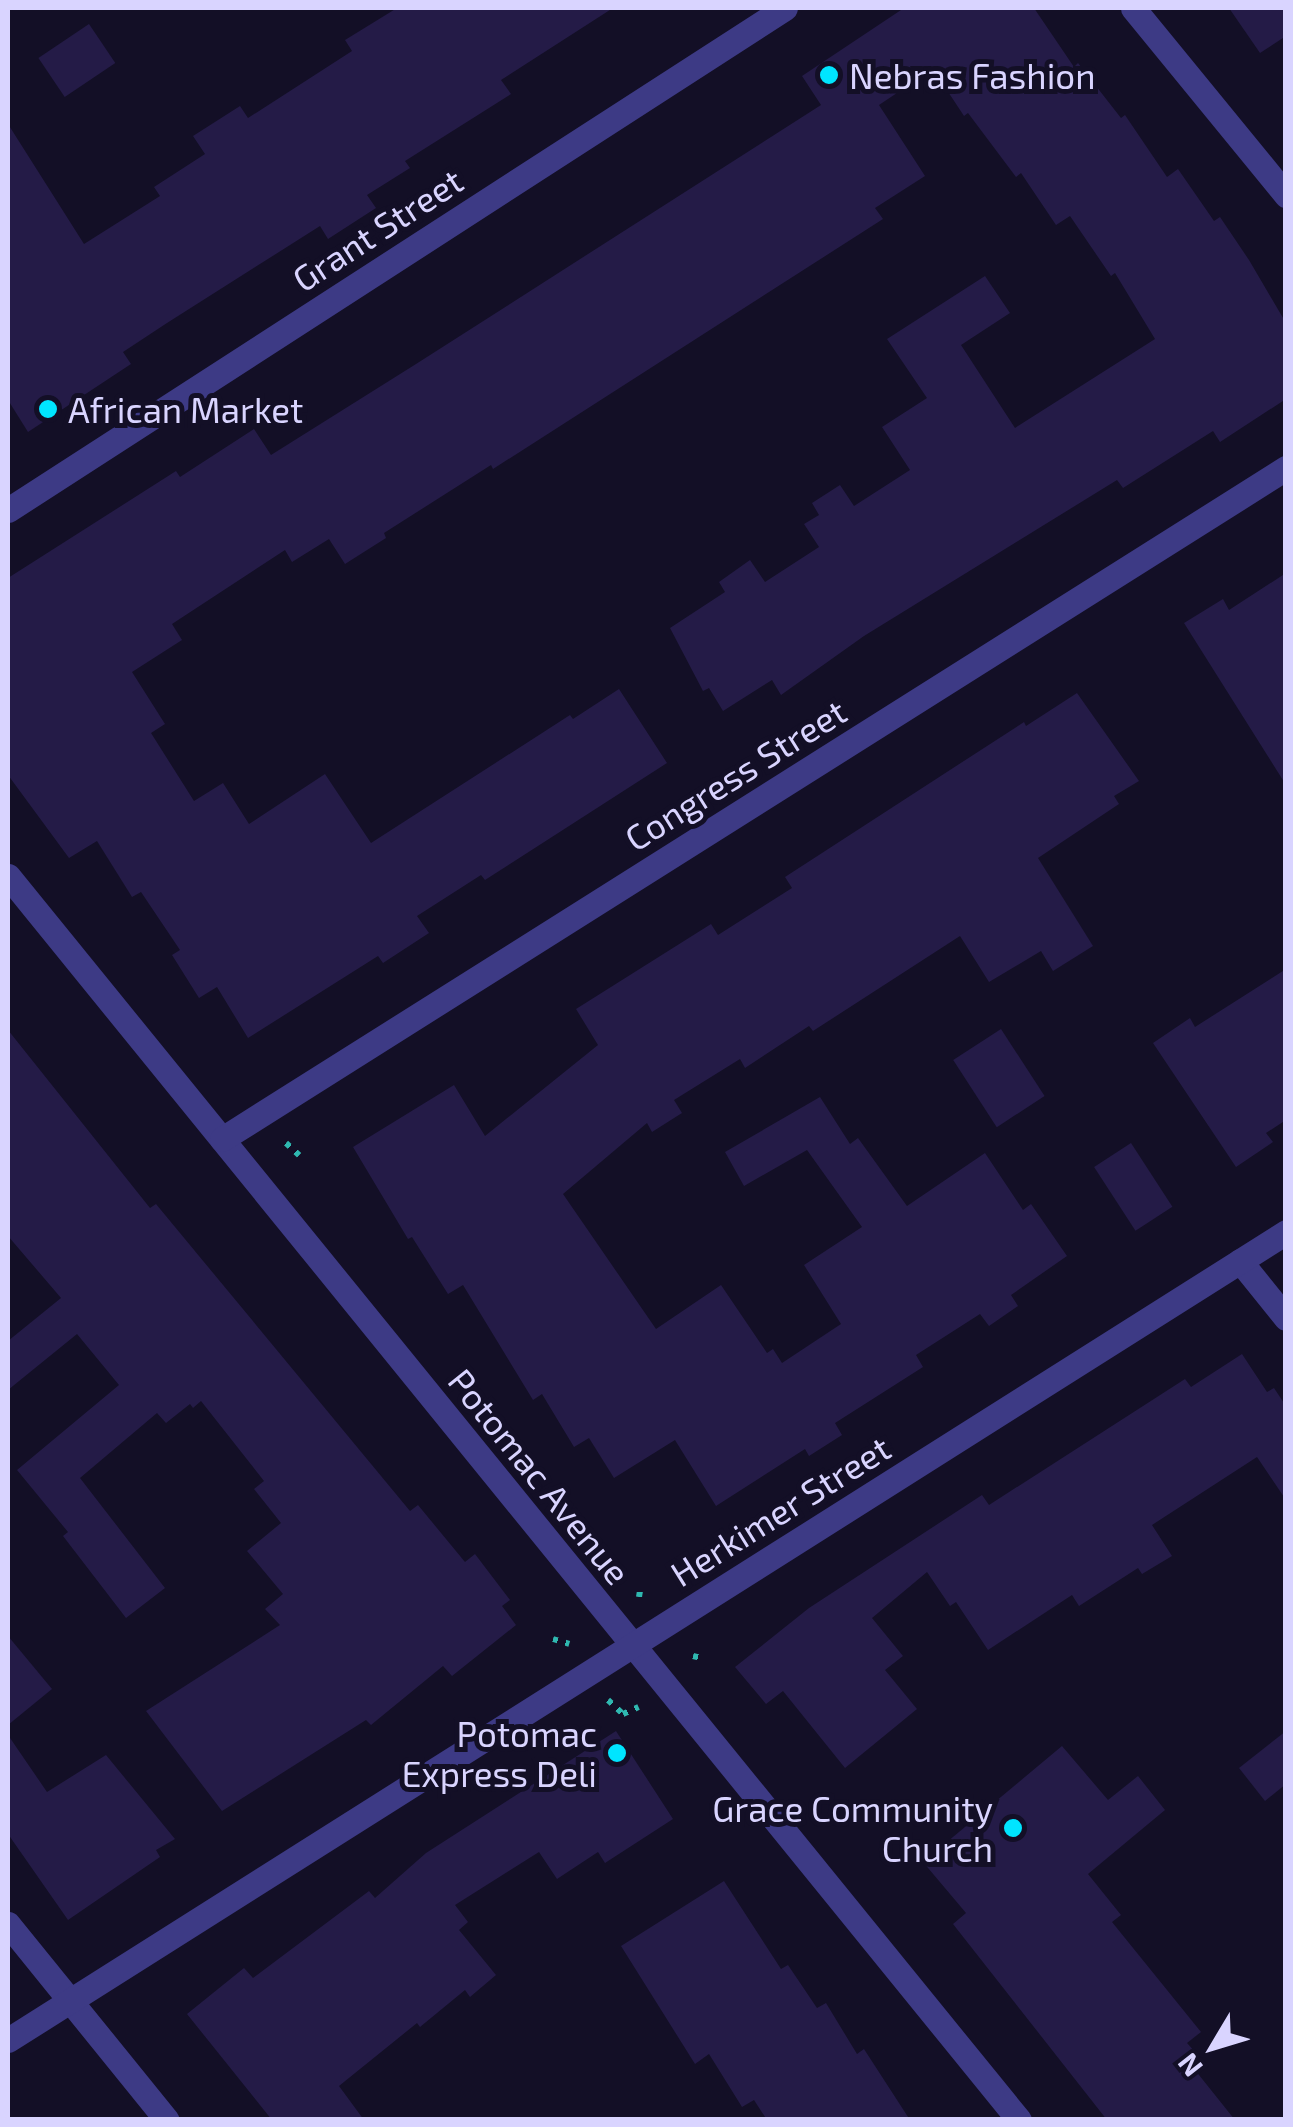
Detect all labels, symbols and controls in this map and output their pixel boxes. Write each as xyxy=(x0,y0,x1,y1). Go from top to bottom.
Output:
place label: Nebras Fashion xyxy=(849,54,1096,96)
marker: Nebras Fashion xyxy=(818,64,840,86)
street label: Grant Street xyxy=(284,159,470,299)
place label: African Market xyxy=(68,388,303,430)
marker: African Market xyxy=(37,398,59,420)
street label: Congress Street xyxy=(617,689,853,859)
street label: Potomac Avenue xyxy=(440,1360,640,1592)
street label: Herkimer Street xyxy=(662,1426,898,1594)
place label: Potomac Express Deli xyxy=(402,1712,597,1794)
marker: Potomac Express Deli xyxy=(606,1742,628,1764)
place label: Grace Community Church xyxy=(712,1787,993,1869)
marker: Grace Community Church xyxy=(1002,1817,1024,1839)
north arrow xyxy=(1163,1997,1263,2097)
text: N xyxy=(1170,2047,1209,2084)

